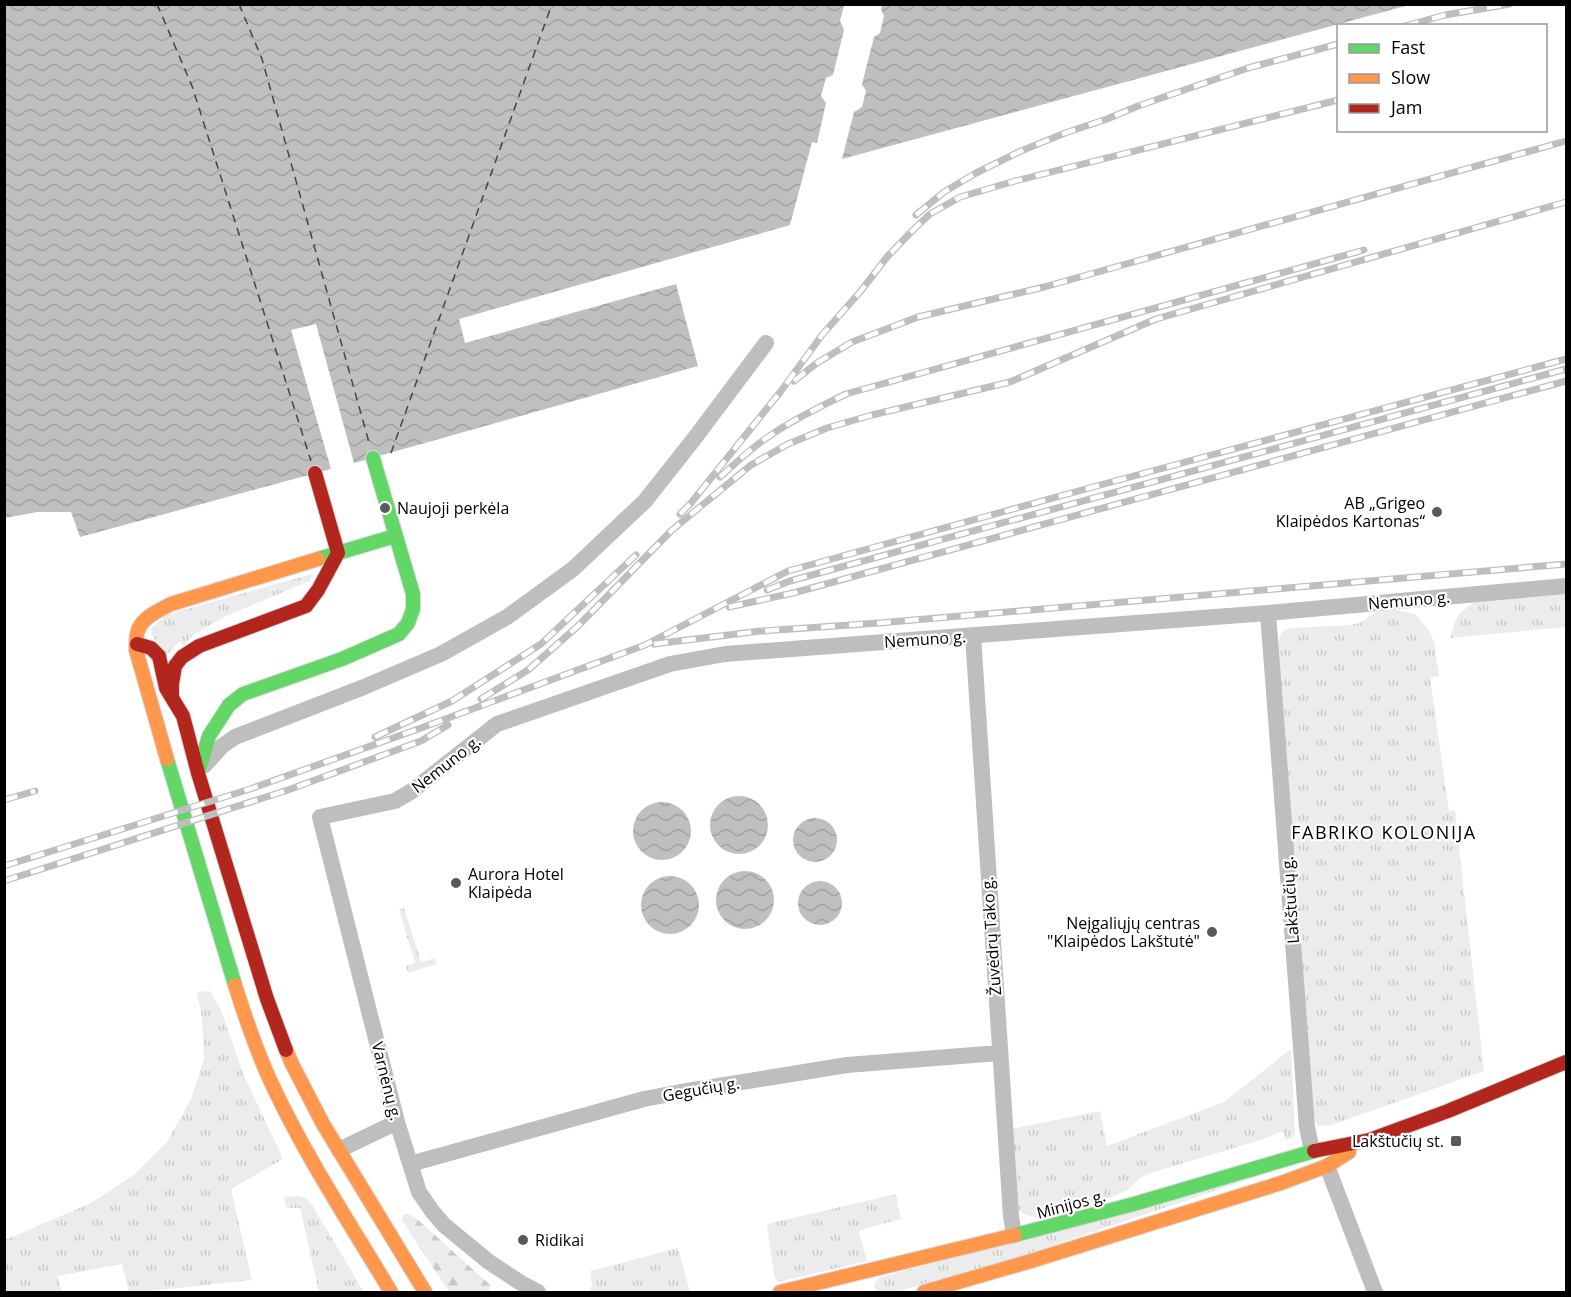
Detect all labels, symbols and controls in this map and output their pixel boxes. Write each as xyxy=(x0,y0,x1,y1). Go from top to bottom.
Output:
legend xyxy=(1337,24,1547,132)
text: Fast xyxy=(1391,35,1425,59)
text: Slow xyxy=(1391,65,1430,89)
text: Jam xyxy=(1389,95,1423,119)
place label: AB „Grigeo Klaipėdos Kartonas“ xyxy=(1276,492,1425,532)
place label: Naujoji perkėla xyxy=(397,497,509,519)
marker: Naujoji perkėla xyxy=(378,501,392,515)
marker: AB „Grigeo Klaipėdos Kartonas“ xyxy=(1430,505,1444,519)
street label: Nemuno g. xyxy=(1367,585,1451,615)
street label: Nemuno g. xyxy=(883,625,967,653)
street label: Nemuno g. xyxy=(407,730,485,798)
district label: FABRIKO KOLONIJA xyxy=(1291,820,1477,844)
street label: Lakštučių g. xyxy=(1276,856,1304,944)
place label: Aurora Hotel Klaipėda xyxy=(468,863,564,903)
marker: Aurora Hotel Klaipėda xyxy=(449,876,463,890)
street label: Žuvėdrų Tako g. xyxy=(976,876,1006,996)
place label: Neįgaliųjų centras "Klaipėdos Lakštutė" xyxy=(1047,912,1200,952)
marker: Neįgaliųjų centras "Klaipėdos Lakštutė" xyxy=(1205,925,1219,939)
street label: Varnėnų g. xyxy=(367,1039,407,1123)
street label: Gegučių g. xyxy=(661,1071,741,1107)
place label: Lakštučių st. xyxy=(1352,1130,1444,1152)
marker: Lakštučių st. xyxy=(1449,1134,1463,1148)
street label: Minijos g. xyxy=(1034,1184,1108,1224)
place label: Ridikai xyxy=(535,1229,584,1251)
marker: Ridikai xyxy=(516,1233,530,1247)

